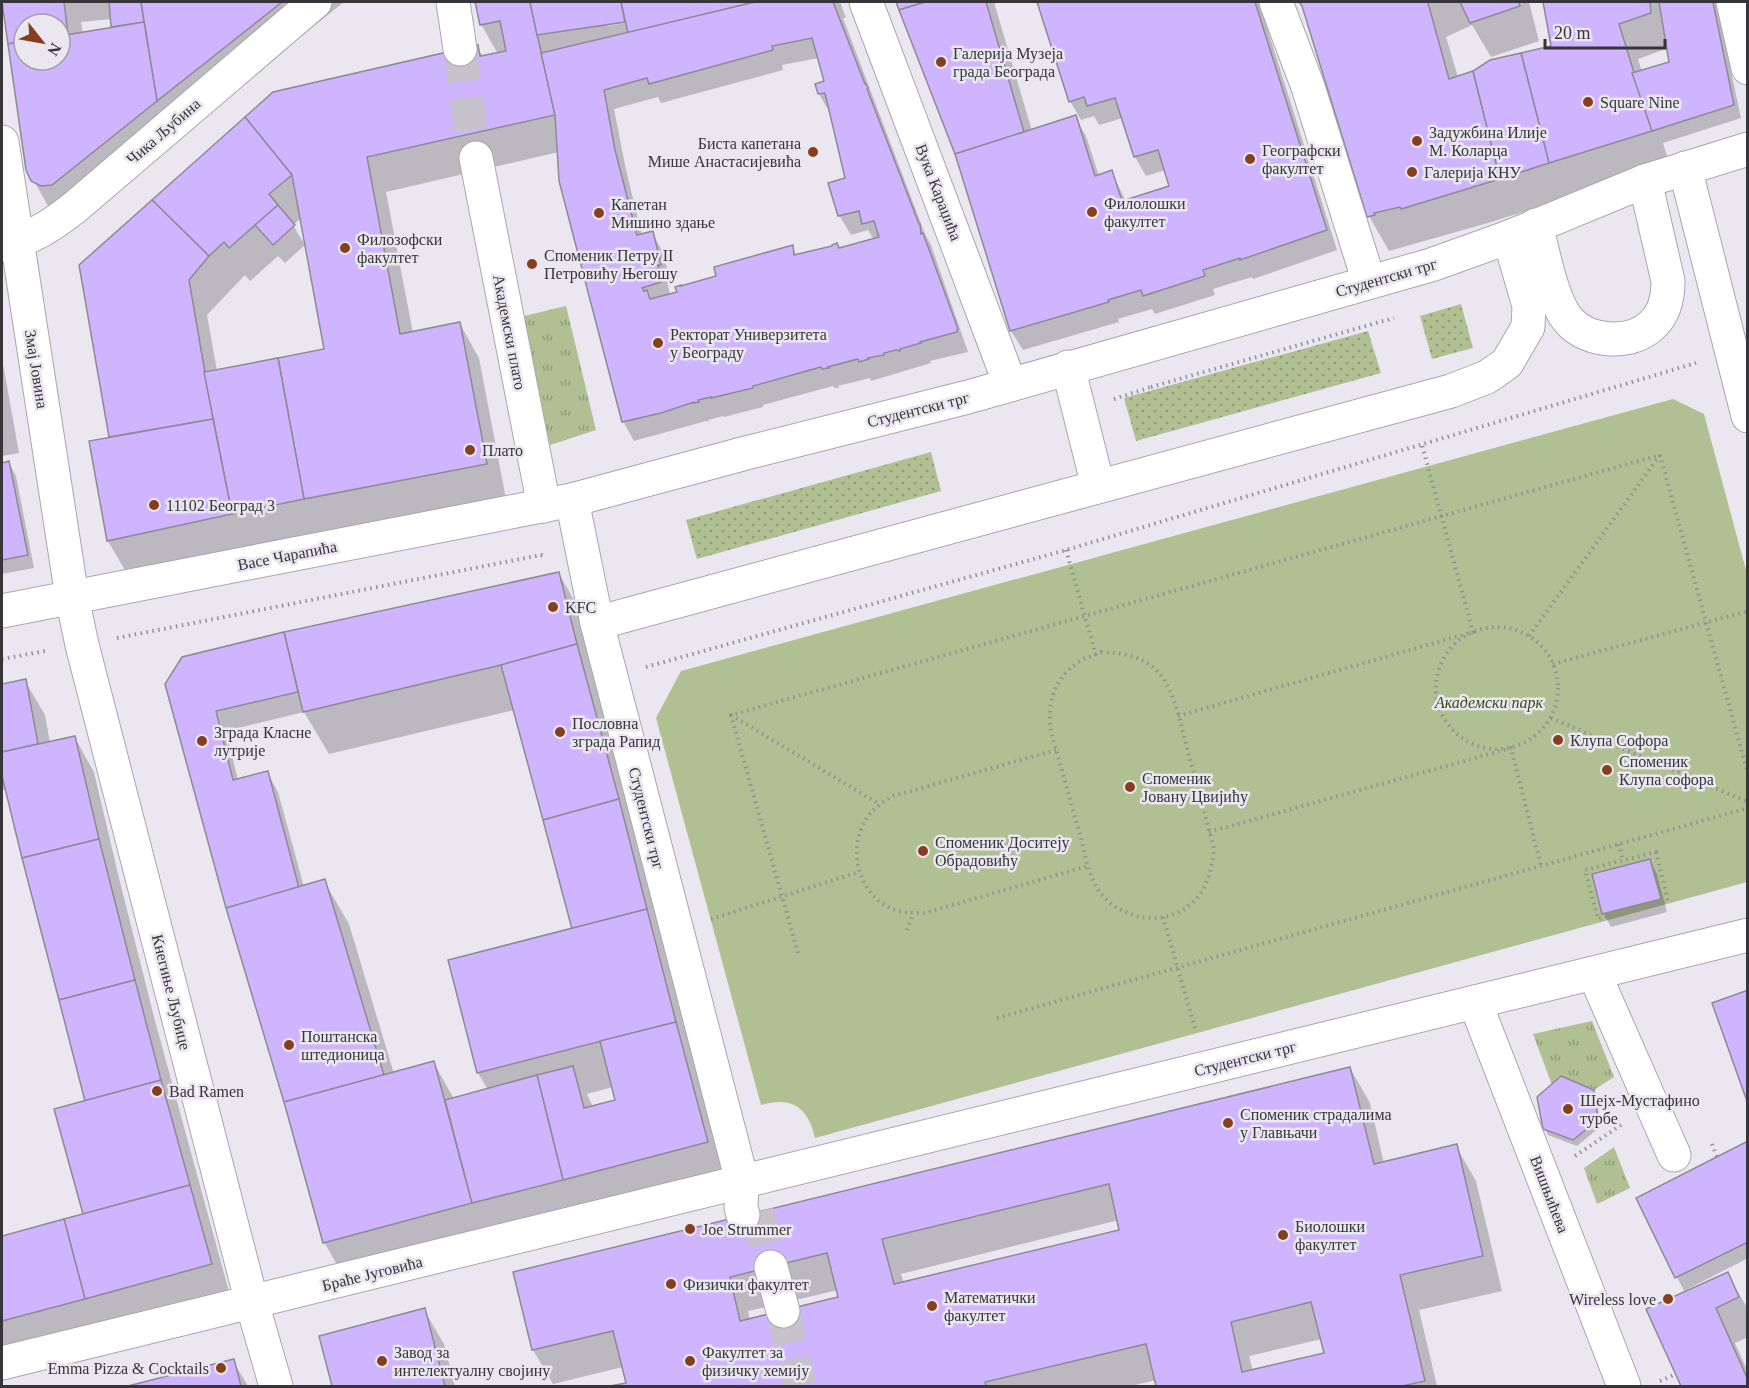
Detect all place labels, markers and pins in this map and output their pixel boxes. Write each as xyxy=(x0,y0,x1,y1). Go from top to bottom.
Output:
place label: Галерија Музеја града Београда xyxy=(953,45,1063,81)
marker: Галерија Музеја града Београда xyxy=(934,55,948,69)
place label: Square Nine xyxy=(1600,94,1680,112)
marker: Square Nine xyxy=(1581,95,1595,109)
place label: Задужбина Илије М. Коларца xyxy=(1429,124,1547,160)
marker: Задужбина Илије М. Коларца xyxy=(1410,134,1424,148)
place label: Биста капетана Мише Анастасијевића xyxy=(648,135,801,171)
place label: Географски факултет xyxy=(1262,142,1341,178)
marker: Биста капетана Мише Анастасијевића xyxy=(806,145,820,159)
marker: Географски факултет xyxy=(1243,152,1257,166)
place label: Галерија КНУ xyxy=(1424,164,1522,182)
marker: Галерија КНУ xyxy=(1405,165,1419,179)
place label: Филолошки факултет xyxy=(1104,195,1186,231)
place label: Капетан Мишино здање xyxy=(611,196,715,232)
marker: Филолошки факултет xyxy=(1085,205,1099,219)
marker: Капетан Мишино здање xyxy=(592,206,606,220)
place label: Филозофски факултет xyxy=(357,231,443,267)
marker: Филозофски факултет xyxy=(338,241,352,255)
place label: Споменик Петру II Петровићу Његошу xyxy=(544,247,678,283)
marker: Споменик Петру II Петровићу Његошу xyxy=(525,257,539,271)
place label: Ректорат Универзитета у Београду xyxy=(670,326,827,362)
marker: Ректорат Универзитета у Београду xyxy=(651,336,665,350)
place label: Плато xyxy=(482,442,523,459)
marker: Плато xyxy=(463,443,477,457)
place label: 11102 Београд 3 xyxy=(166,497,275,515)
marker: 11102 Београд 3 xyxy=(147,498,161,512)
place label: KFC xyxy=(565,599,596,616)
marker: KFC xyxy=(546,600,560,614)
place label: Пословна зграда Рапид xyxy=(572,715,660,751)
place label: Зграда Класне лутрије xyxy=(214,724,311,760)
marker: Пословна зграда Рапид xyxy=(553,725,567,739)
place label: Клупа Софора xyxy=(1570,732,1668,750)
marker: Клупа Софора xyxy=(1551,733,1565,747)
marker: Зграда Класне лутрије xyxy=(195,734,209,748)
place label: Споменик Клупа софора xyxy=(1619,753,1714,789)
marker: Споменик Клупа софора xyxy=(1600,763,1614,777)
place label: Споменик Јовану Цвијићу xyxy=(1142,770,1248,806)
marker: Споменик Јовану Цвијићу xyxy=(1123,780,1137,794)
place label: Споменик Доситеју Обрадовићу xyxy=(935,834,1070,870)
marker: Споменик Доситеју Обрадовићу xyxy=(916,844,930,858)
place label: Поштанска штедионица xyxy=(301,1028,385,1064)
marker: Поштанска штедионица xyxy=(282,1038,296,1052)
place label: Bad Ramen xyxy=(169,1083,244,1100)
marker: Bad Ramen xyxy=(150,1084,164,1098)
place label: Шејх-Мустафино турбе xyxy=(1580,1092,1700,1128)
marker: Шејх-Мустафино турбе xyxy=(1561,1102,1575,1116)
place label: Споменик страдалима у Главњачи xyxy=(1240,1106,1392,1142)
marker: Споменик страдалима у Главњачи xyxy=(1221,1116,1235,1130)
place label: Биолошки факултет xyxy=(1295,1218,1366,1254)
place label: Joe Strummer xyxy=(702,1221,792,1238)
marker: Joe Strummer xyxy=(683,1222,697,1236)
marker: Биолошки факултет xyxy=(1276,1228,1290,1242)
place label: Физички факултет xyxy=(683,1276,809,1294)
marker: Физички факултет xyxy=(664,1277,678,1291)
place label: Математички факултет xyxy=(944,1289,1036,1325)
place label: Wireless love xyxy=(1569,1291,1656,1308)
marker: Wireless love xyxy=(1661,1292,1675,1306)
marker: Математички факултет xyxy=(925,1299,939,1313)
place label: Завод за интелектуалну својину xyxy=(394,1344,550,1380)
place label: Факултет за физичку хемију xyxy=(702,1344,809,1380)
marker: Завод за интелектуалну својину xyxy=(375,1354,389,1368)
marker: Факултет за физичку хемију xyxy=(683,1354,697,1368)
place label: Emma Pizza & Cocktails xyxy=(48,1360,209,1377)
marker: Emma Pizza & Cocktails xyxy=(214,1361,228,1375)

